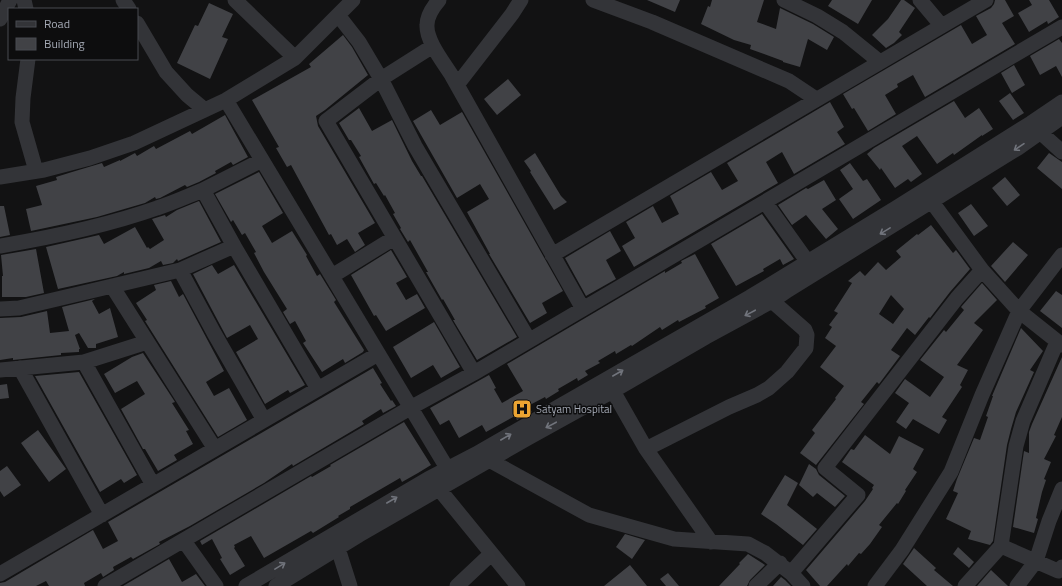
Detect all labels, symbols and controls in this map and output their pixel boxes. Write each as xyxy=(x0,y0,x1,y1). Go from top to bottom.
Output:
legend xyxy=(8,8,138,60)
text: Road xyxy=(44,14,70,33)
text: Building xyxy=(44,34,85,53)
one-way arrow xyxy=(1013,143,1024,151)
one-way arrow xyxy=(879,227,891,235)
one-way arrow xyxy=(744,310,756,317)
one-way arrow xyxy=(612,368,624,376)
hospital icon: Satyam Hospital xyxy=(511,398,533,420)
place label: Satyam Hospital xyxy=(536,401,612,417)
one-way arrow xyxy=(545,422,557,429)
one-way arrow xyxy=(500,433,512,441)
one-way arrow xyxy=(386,496,397,504)
one-way arrow xyxy=(274,562,286,570)

